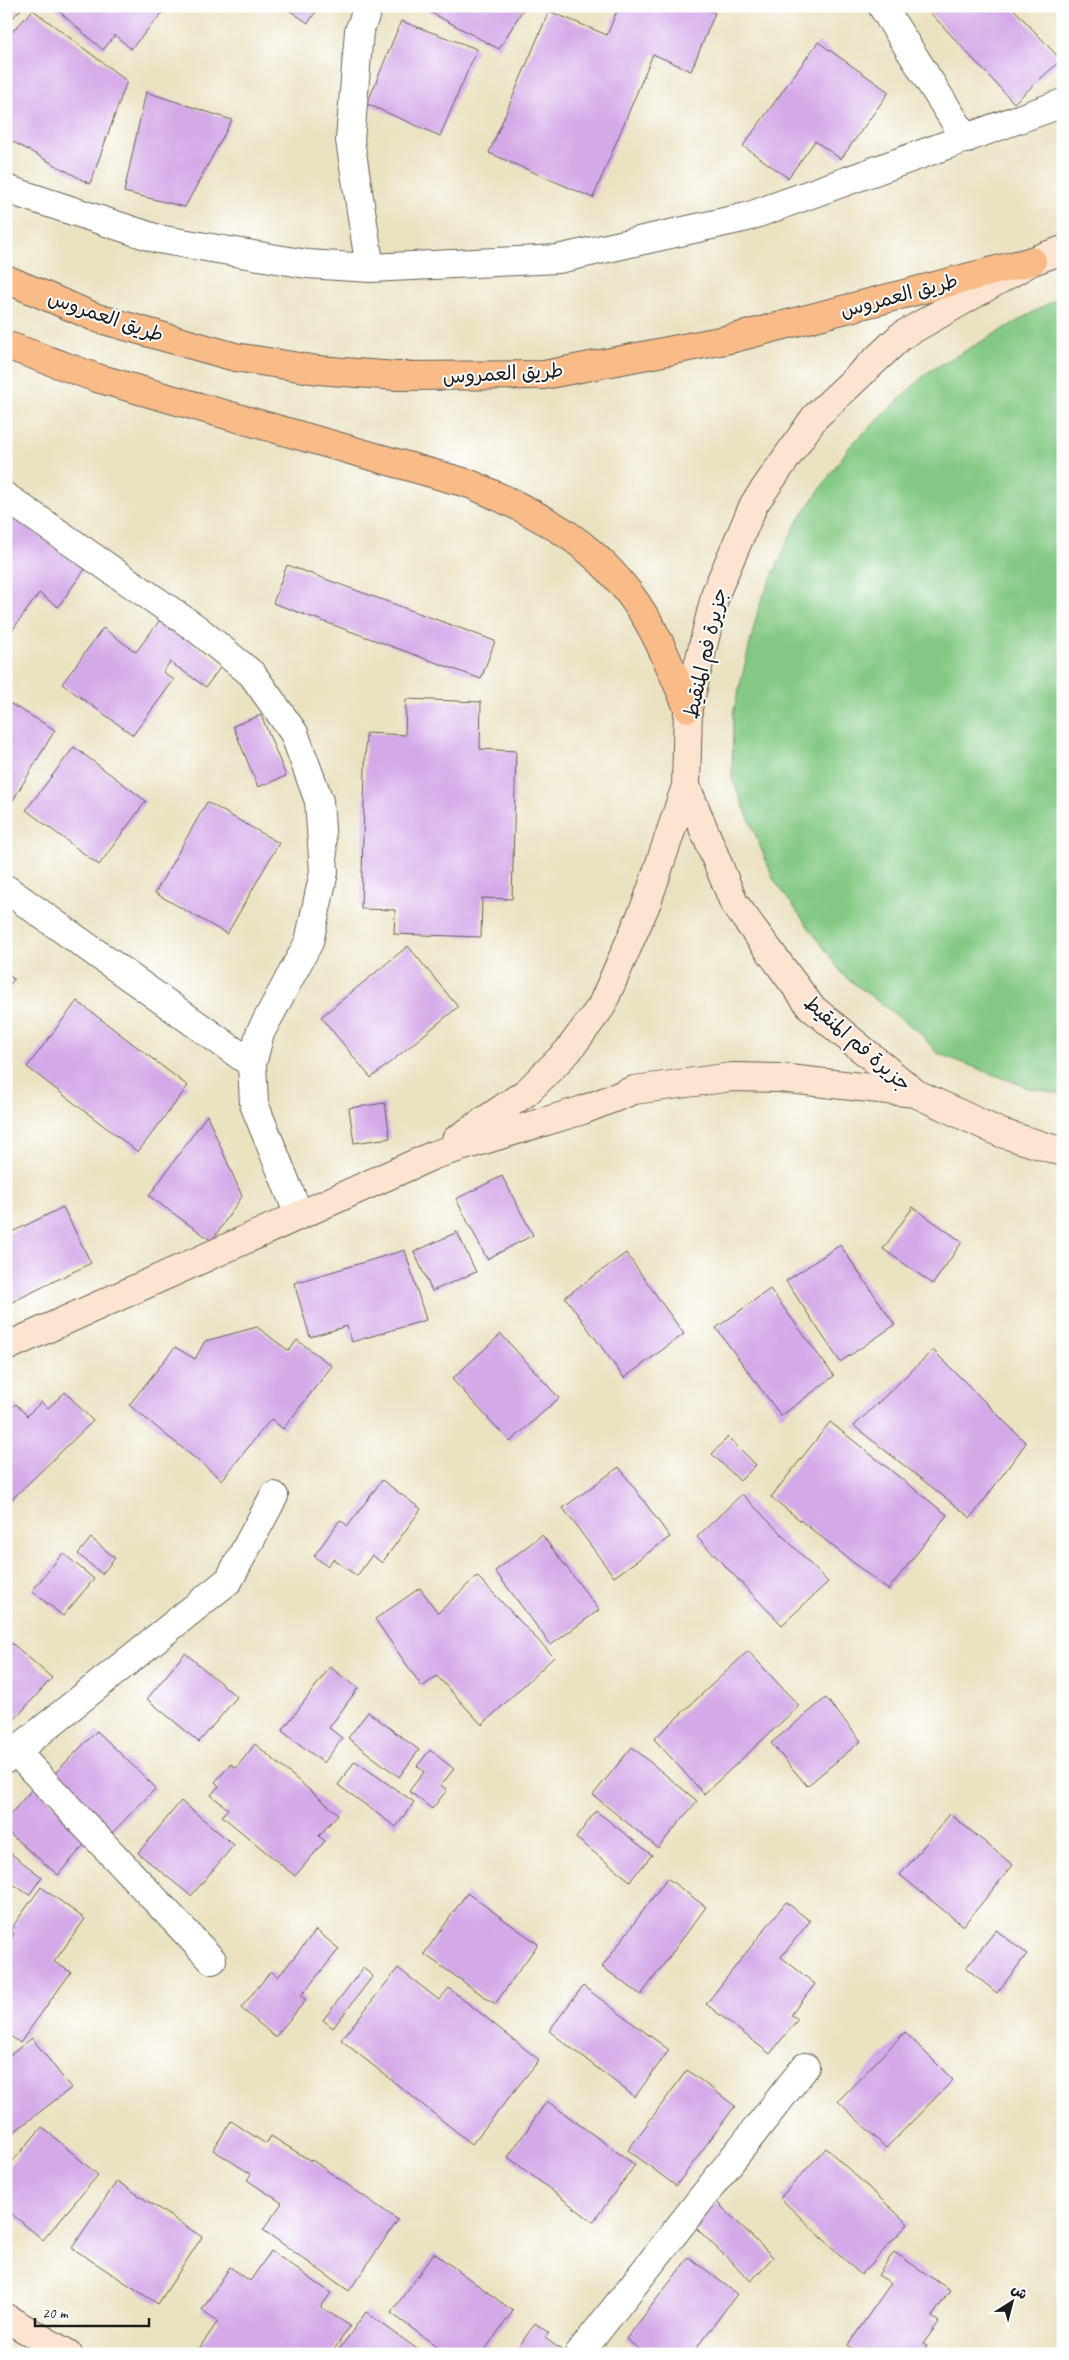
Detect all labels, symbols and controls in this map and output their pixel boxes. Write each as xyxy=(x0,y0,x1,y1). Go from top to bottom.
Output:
street label: طريق العمروس xyxy=(838,268,961,323)
street label: طريق العمروس xyxy=(45,285,167,348)
street label: طريق العمروس xyxy=(442,358,564,389)
street label: جزيرة فم المنقيط xyxy=(678,585,735,722)
street label: جزيرة فم المنقيط xyxy=(798,990,916,1098)
north arrow xyxy=(986,2278,1036,2328)
text: ش xyxy=(1008,2280,1031,2303)
scale bar xyxy=(35,2295,149,2327)
text: 20 m xyxy=(42,2304,69,2323)

